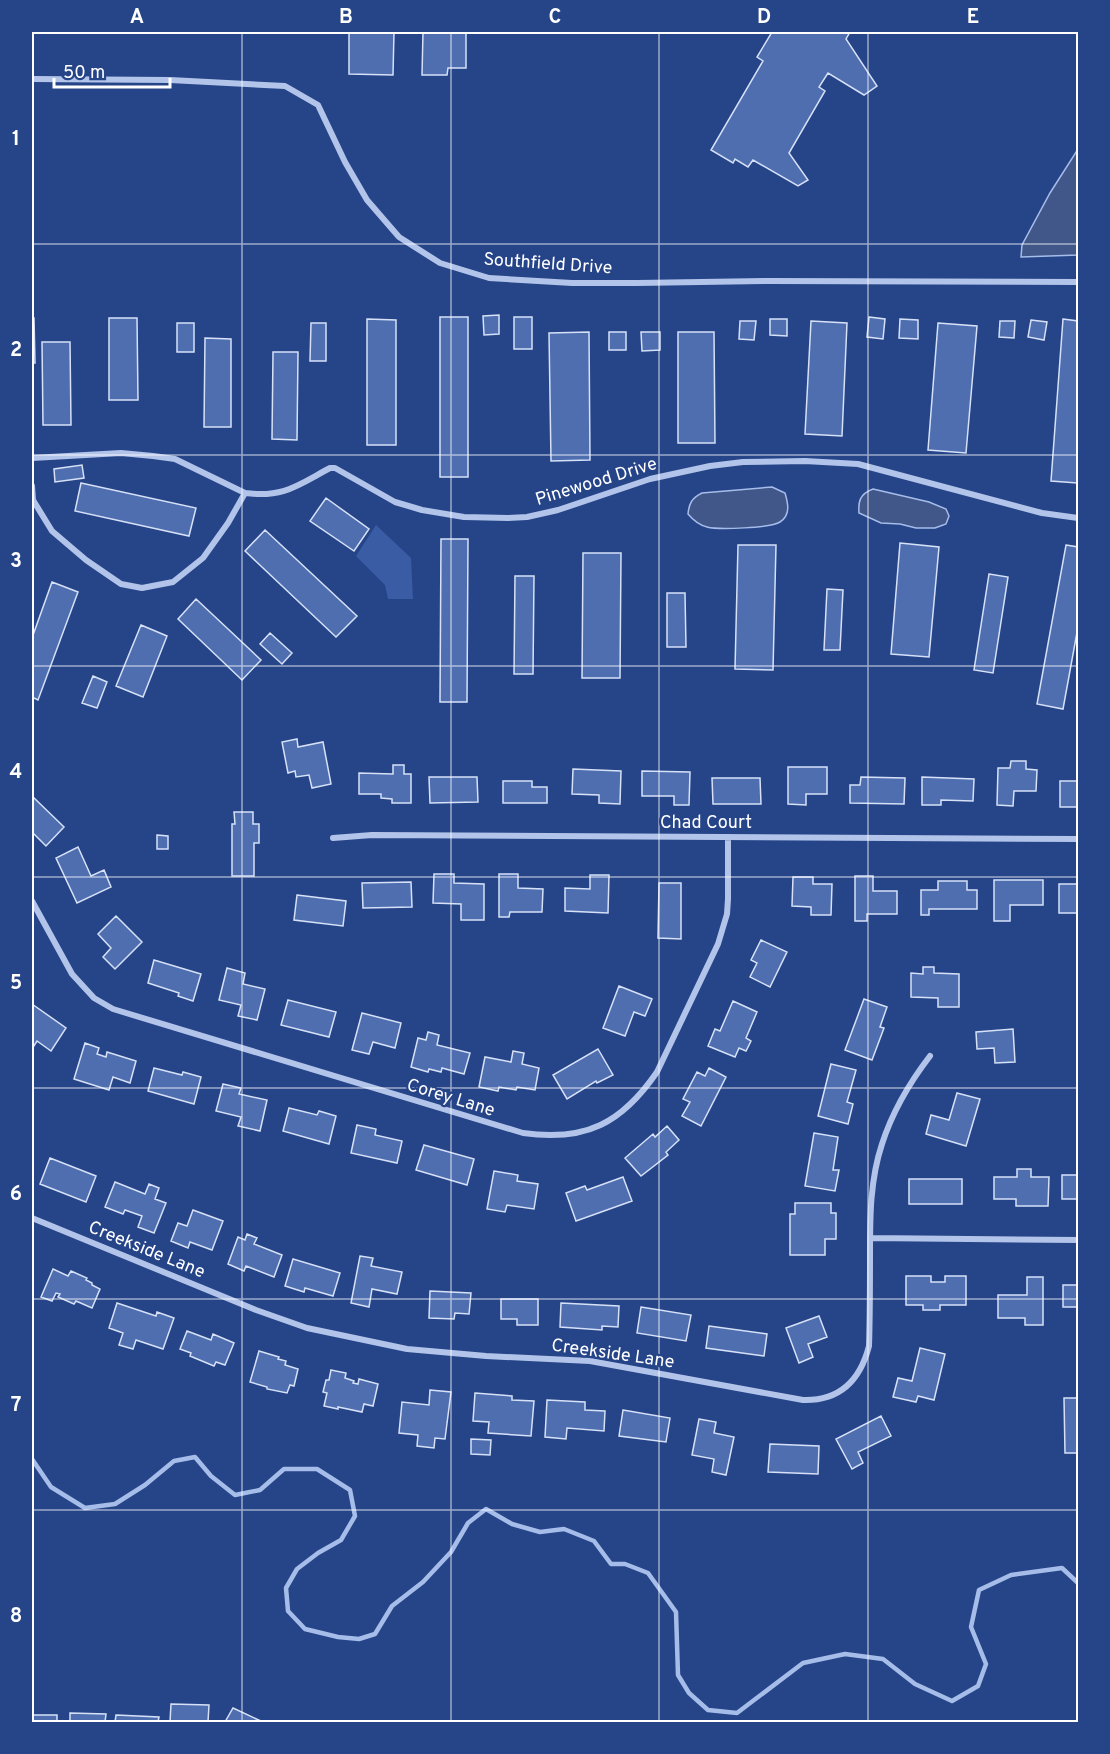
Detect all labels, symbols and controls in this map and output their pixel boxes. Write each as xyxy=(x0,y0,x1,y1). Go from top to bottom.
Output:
text: A xyxy=(130,5,144,31)
text: B xyxy=(339,5,353,31)
text: C xyxy=(549,5,561,31)
text: D xyxy=(757,5,771,31)
text: E xyxy=(967,5,979,31)
scale bar xyxy=(54,51,170,89)
text: 50 m xyxy=(63,62,105,85)
text: 1 xyxy=(12,127,20,153)
street label: Southfield Drive xyxy=(483,249,613,280)
text: 2 xyxy=(10,338,22,364)
street label: Pinewood Drive xyxy=(533,453,660,512)
text: 3 xyxy=(10,549,22,575)
text: 4 xyxy=(10,760,22,786)
street label: Chad Court xyxy=(660,812,752,835)
text: 5 xyxy=(10,971,22,997)
street label: Corey Lane xyxy=(404,1074,498,1123)
text: 6 xyxy=(10,1182,22,1208)
street label: Creekside Lane xyxy=(85,1217,208,1284)
street label: Creekside Lane xyxy=(550,1334,676,1375)
text: 7 xyxy=(11,1393,21,1419)
text: 8 xyxy=(10,1604,22,1630)

